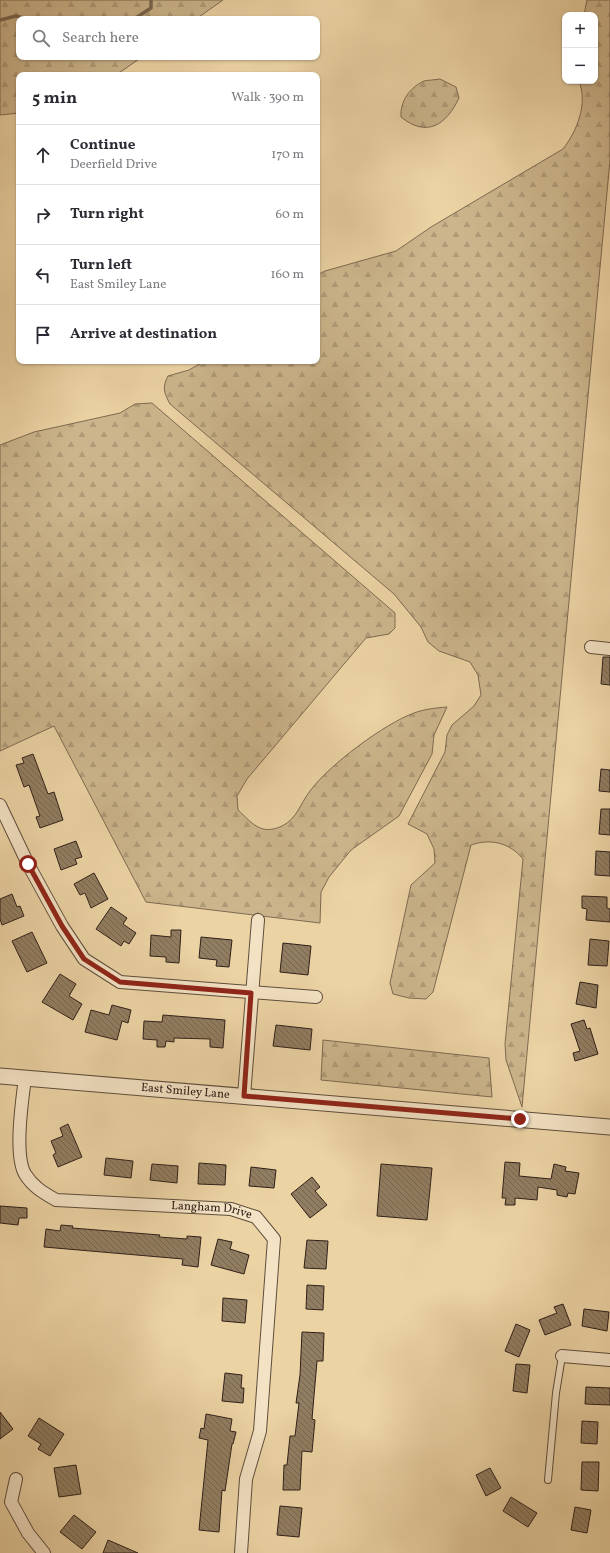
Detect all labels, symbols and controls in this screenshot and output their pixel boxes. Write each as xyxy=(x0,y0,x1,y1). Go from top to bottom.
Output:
map controls xyxy=(562,12,598,84)
button: + xyxy=(562,12,598,48)
search box xyxy=(16,16,320,60)
icon: search xyxy=(30,27,52,49)
text: Search here xyxy=(62,28,139,49)
button: − xyxy=(562,48,598,84)
text: 5 min xyxy=(32,87,77,110)
text: Walk · 390 m xyxy=(231,89,304,107)
text: Continue xyxy=(70,135,135,156)
icon: ahead xyxy=(32,144,54,166)
text: 170 m xyxy=(271,146,304,164)
text: Deerfield Drive xyxy=(70,156,157,174)
icon: right xyxy=(32,204,54,226)
text: Turn right xyxy=(70,204,144,225)
text: 60 m xyxy=(276,206,304,224)
text: Turn left xyxy=(70,255,132,276)
icon: left xyxy=(32,264,54,286)
text: 160 m xyxy=(270,266,304,284)
text: East Smiley Lane xyxy=(70,276,166,294)
icon: arrive xyxy=(32,324,54,346)
text: Arrive at destination xyxy=(70,324,217,345)
route start xyxy=(19,855,37,873)
street label: East Smiley Lane xyxy=(140,1080,231,1103)
route end xyxy=(511,1110,529,1128)
street label: Langham Drive xyxy=(171,1198,254,1223)

